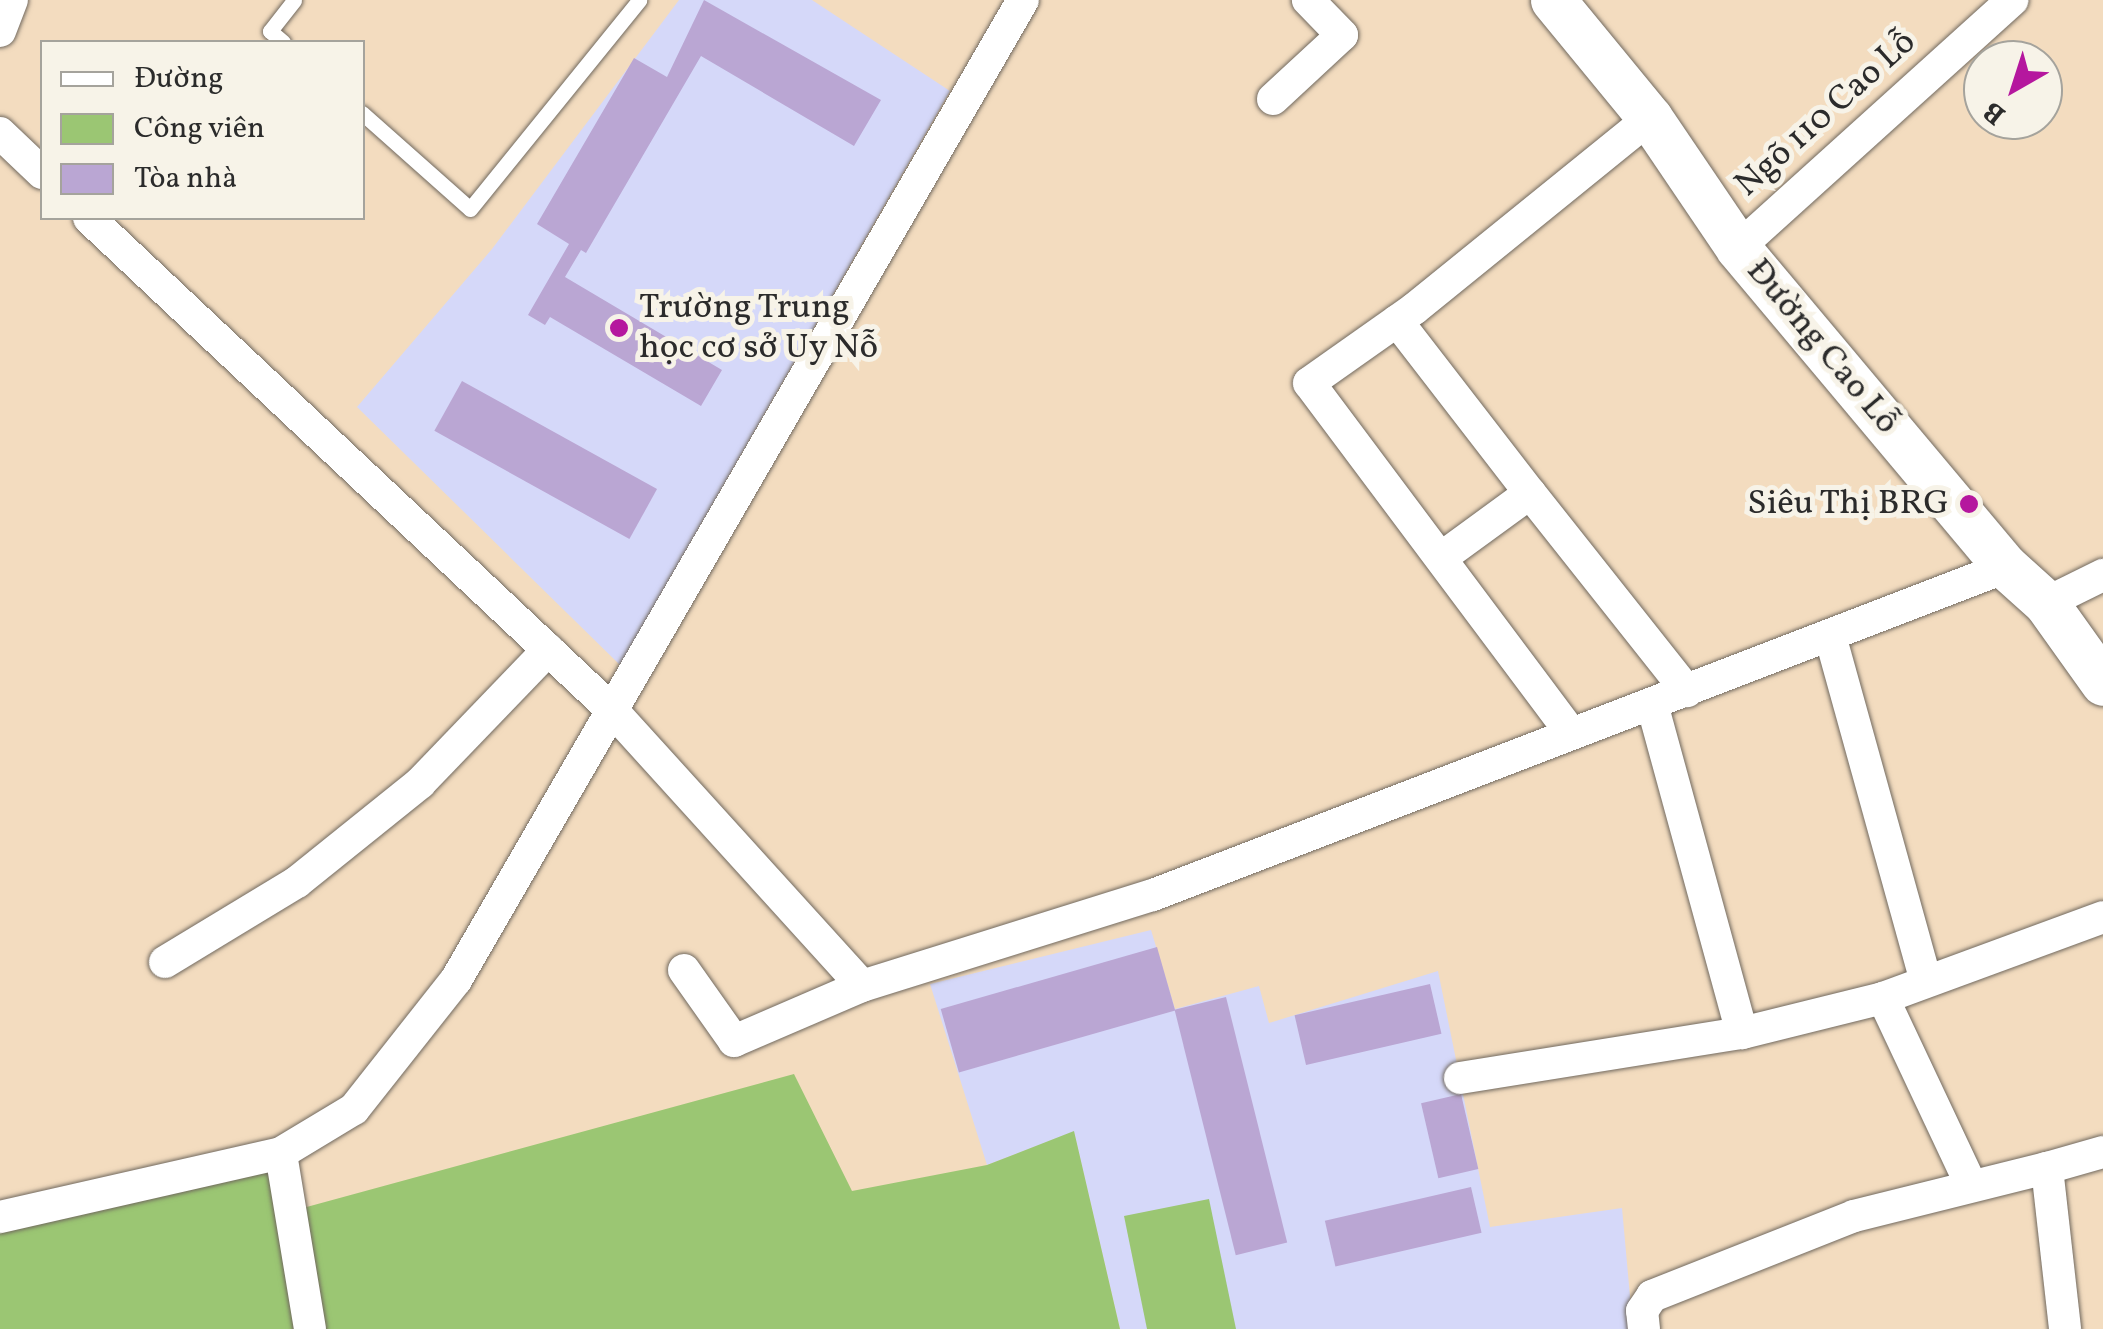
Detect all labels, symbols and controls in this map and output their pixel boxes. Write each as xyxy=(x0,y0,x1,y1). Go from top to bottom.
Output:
street label: Ngõ 110 Cao Lỗ xyxy=(1727,22,1925,206)
legend xyxy=(40,40,365,220)
north arrow xyxy=(1963,40,2063,140)
text: Đường xyxy=(134,58,224,100)
text: B xyxy=(1976,91,2015,133)
text: Công viên xyxy=(134,108,265,150)
text: Tòa nhà xyxy=(134,158,237,200)
street label: Đường Cao Lỗ xyxy=(1737,251,1907,443)
place label: Trường Trung học cơ sở Uy Nỗ xyxy=(639,287,879,369)
marker: Trường Trung học cơ sở Uy Nỗ xyxy=(608,317,630,339)
place label: Siêu Thị BRG xyxy=(1746,483,1949,525)
marker: Siêu Thị BRG xyxy=(1958,493,1980,515)

